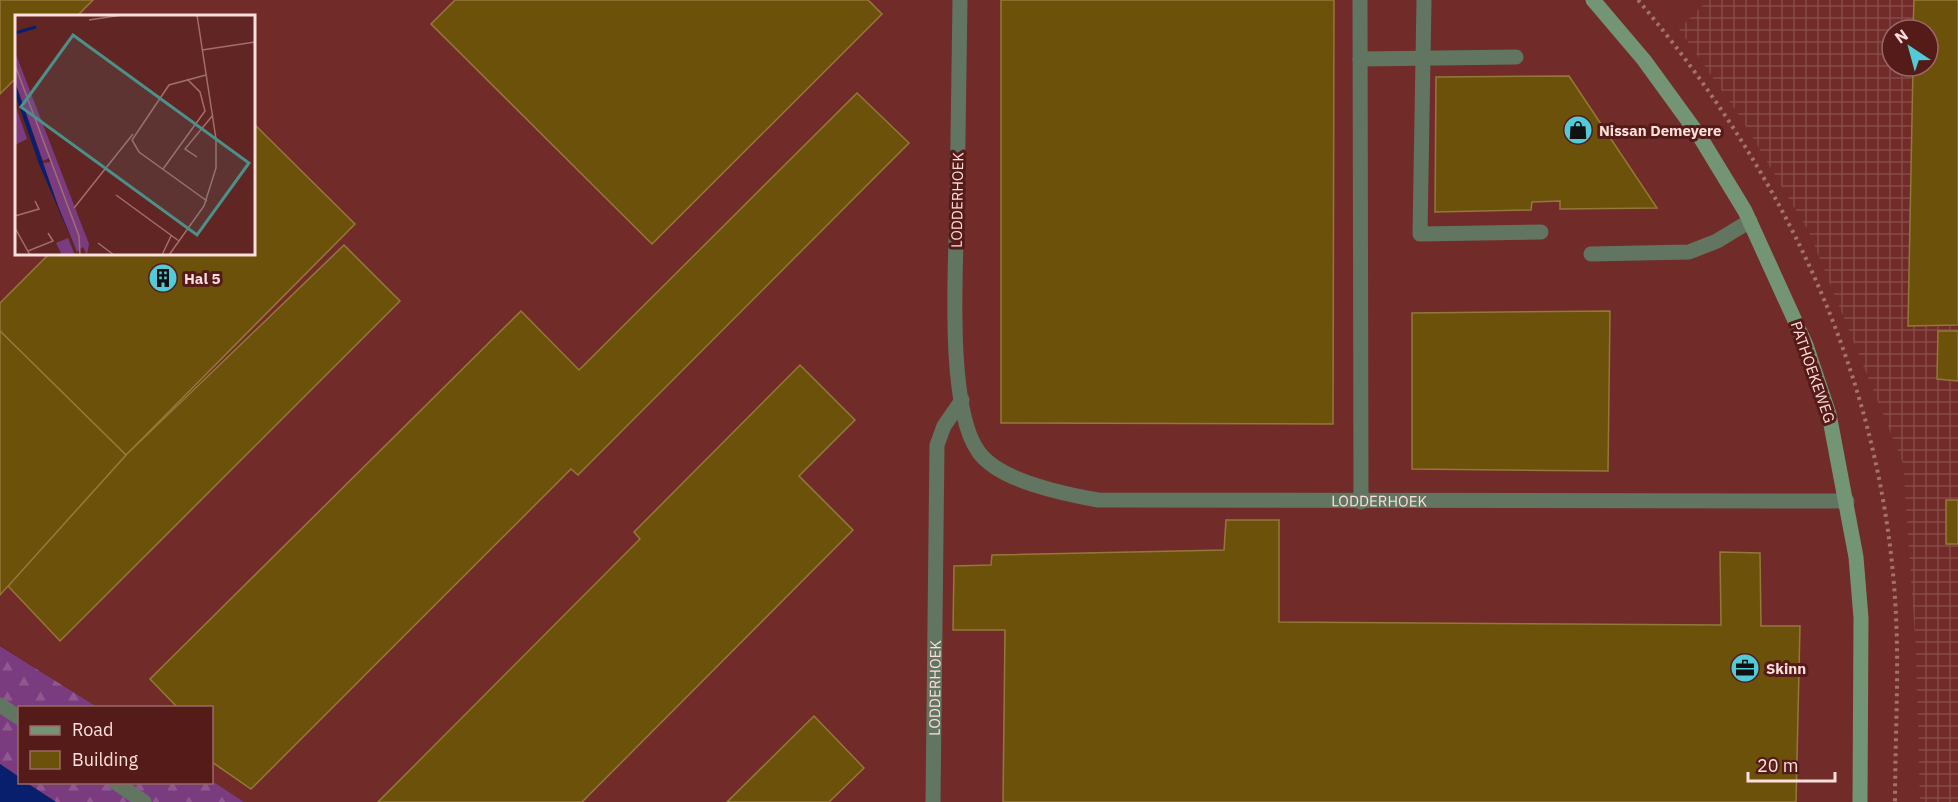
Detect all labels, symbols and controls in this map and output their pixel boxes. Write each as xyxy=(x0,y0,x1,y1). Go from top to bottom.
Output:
inset map xyxy=(15,15,255,255)
north arrow xyxy=(1880,18,1940,78)
text: N xyxy=(1891,24,1912,47)
shop icon: Nissan Demeyere xyxy=(1562,114,1594,146)
place label: Nissan Demeyere xyxy=(1599,121,1722,140)
street label: LODDERHOEK xyxy=(947,152,967,248)
building icon: Hal 5 xyxy=(147,262,179,294)
place label: Hal 5 xyxy=(184,269,220,288)
street label: PATHOEKEWEG xyxy=(1787,319,1839,425)
street label: LODDERHOEK xyxy=(1331,491,1427,510)
street label: LODDERHOEK xyxy=(924,640,944,736)
office icon: Skinn xyxy=(1729,652,1761,684)
place label: Skinn xyxy=(1766,659,1806,678)
legend xyxy=(18,706,213,784)
text: Road xyxy=(72,718,113,741)
scale bar xyxy=(1748,745,1835,783)
text: Building xyxy=(72,748,139,771)
text: 20 m xyxy=(1757,754,1799,777)

